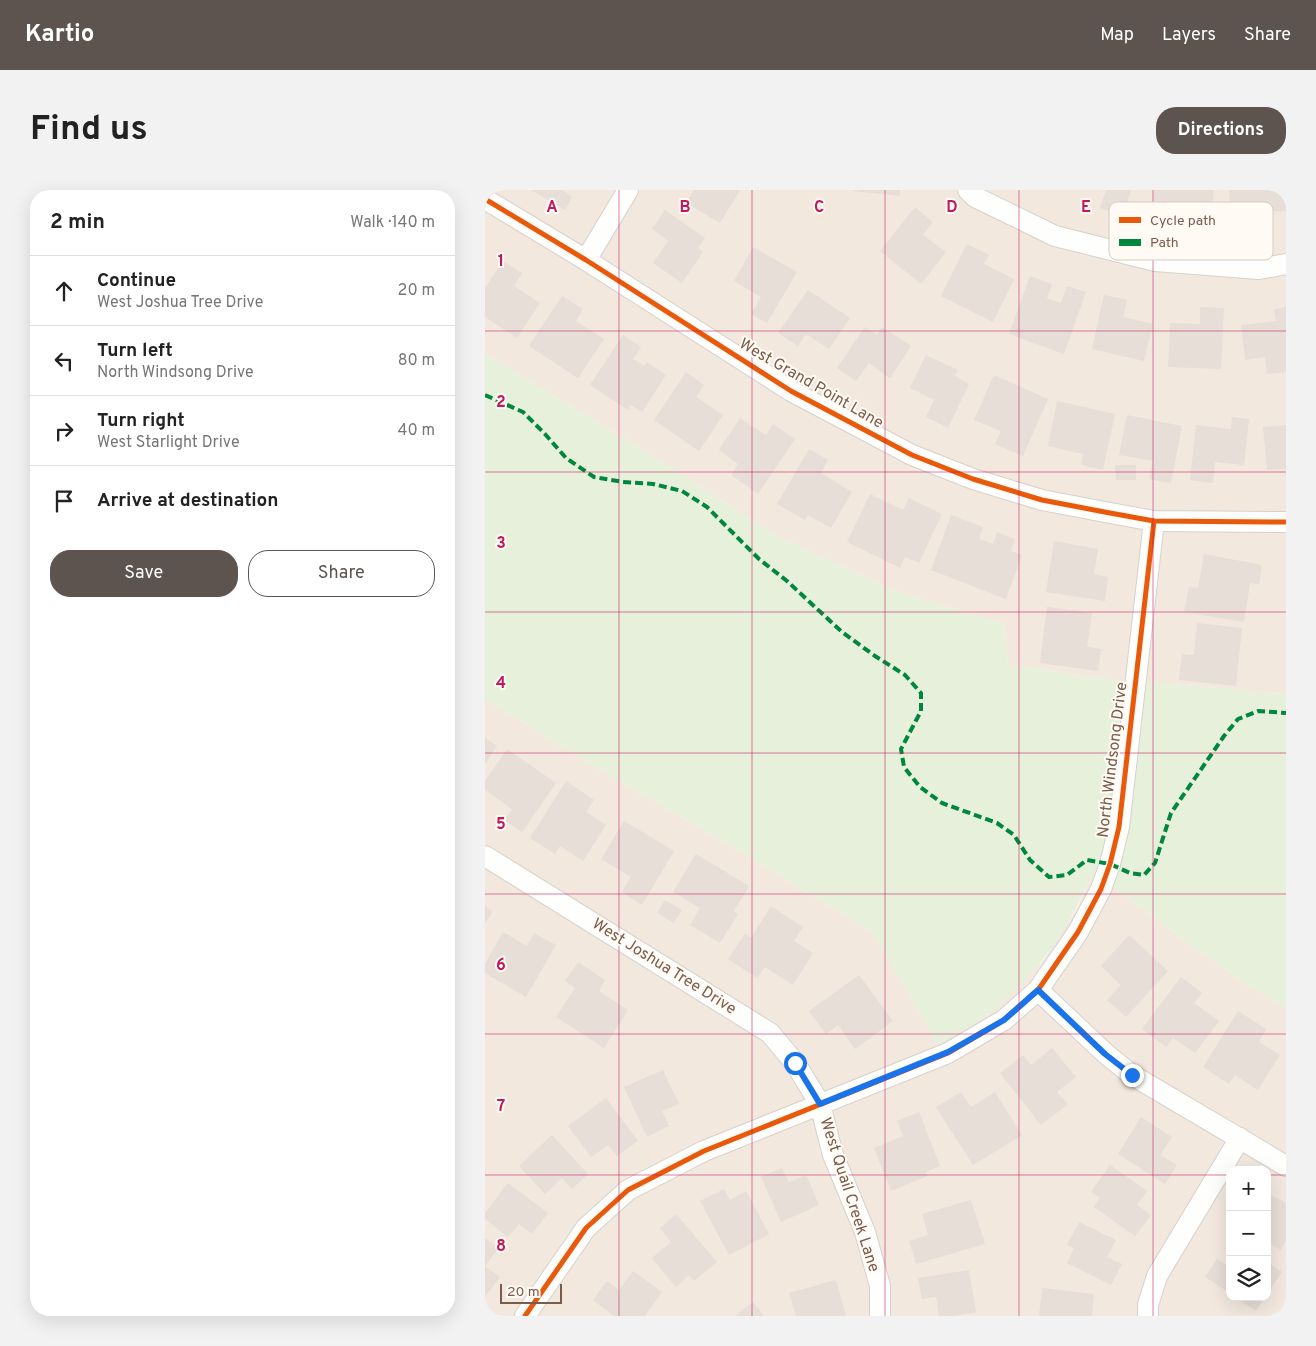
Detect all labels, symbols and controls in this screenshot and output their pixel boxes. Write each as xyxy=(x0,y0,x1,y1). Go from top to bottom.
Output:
text: Kartio xyxy=(25,20,94,50)
text: Map xyxy=(1100,24,1134,47)
text: Layers xyxy=(1162,24,1216,47)
text: Share xyxy=(1244,24,1291,47)
button: Directions xyxy=(1156,107,1286,154)
text: Find us xyxy=(30,108,148,152)
text: A xyxy=(546,198,558,218)
text: B xyxy=(679,198,691,218)
text: C xyxy=(814,198,824,218)
text: D xyxy=(946,198,958,218)
text: E xyxy=(1081,198,1091,218)
legend xyxy=(1109,202,1273,260)
text: 2 min xyxy=(50,209,105,236)
text: Walk · 140 m xyxy=(350,213,435,233)
text: Cycle path xyxy=(1150,213,1216,230)
text: Path xyxy=(1150,235,1179,252)
text: 1 xyxy=(498,252,504,272)
text: Continue xyxy=(97,269,176,293)
icon: ahead xyxy=(50,277,78,305)
text: 20 m xyxy=(398,281,435,301)
text: West Joshua Tree Drive xyxy=(97,293,263,313)
street label: West Grand Point Lane xyxy=(735,334,887,434)
text: Turn left xyxy=(97,339,173,363)
icon: left xyxy=(50,347,78,375)
text: 80 m xyxy=(398,351,435,371)
text: North Windsong Drive xyxy=(97,363,254,383)
text: 2 xyxy=(496,393,506,413)
text: Turn right xyxy=(97,409,185,433)
icon: right xyxy=(50,417,78,445)
text: 40 m xyxy=(397,421,435,441)
text: West Starlight Drive xyxy=(97,433,240,453)
icon: arrive xyxy=(50,487,78,515)
text: Arrive at destination xyxy=(97,489,278,513)
text: 3 xyxy=(496,534,506,554)
button: Save xyxy=(50,550,238,597)
button: Share xyxy=(248,550,435,597)
text: 4 xyxy=(496,674,506,694)
street label: North Windsong Drive xyxy=(1094,681,1132,839)
text: 5 xyxy=(496,815,506,835)
street label: West Joshua Tree Drive xyxy=(588,914,740,1020)
text: 6 xyxy=(496,956,506,976)
route start xyxy=(784,1052,807,1075)
route end xyxy=(1121,1064,1144,1087)
text: 7 xyxy=(497,1097,505,1117)
street label: West Quail Creek Lane xyxy=(815,1115,883,1275)
map controls xyxy=(1226,1166,1271,1301)
button: + xyxy=(1226,1166,1271,1211)
button: − xyxy=(1226,1211,1271,1256)
text: 8 xyxy=(496,1237,506,1257)
button: layers xyxy=(1226,1256,1271,1301)
scale bar xyxy=(500,1281,563,1304)
text: 20 m xyxy=(507,1284,540,1301)

